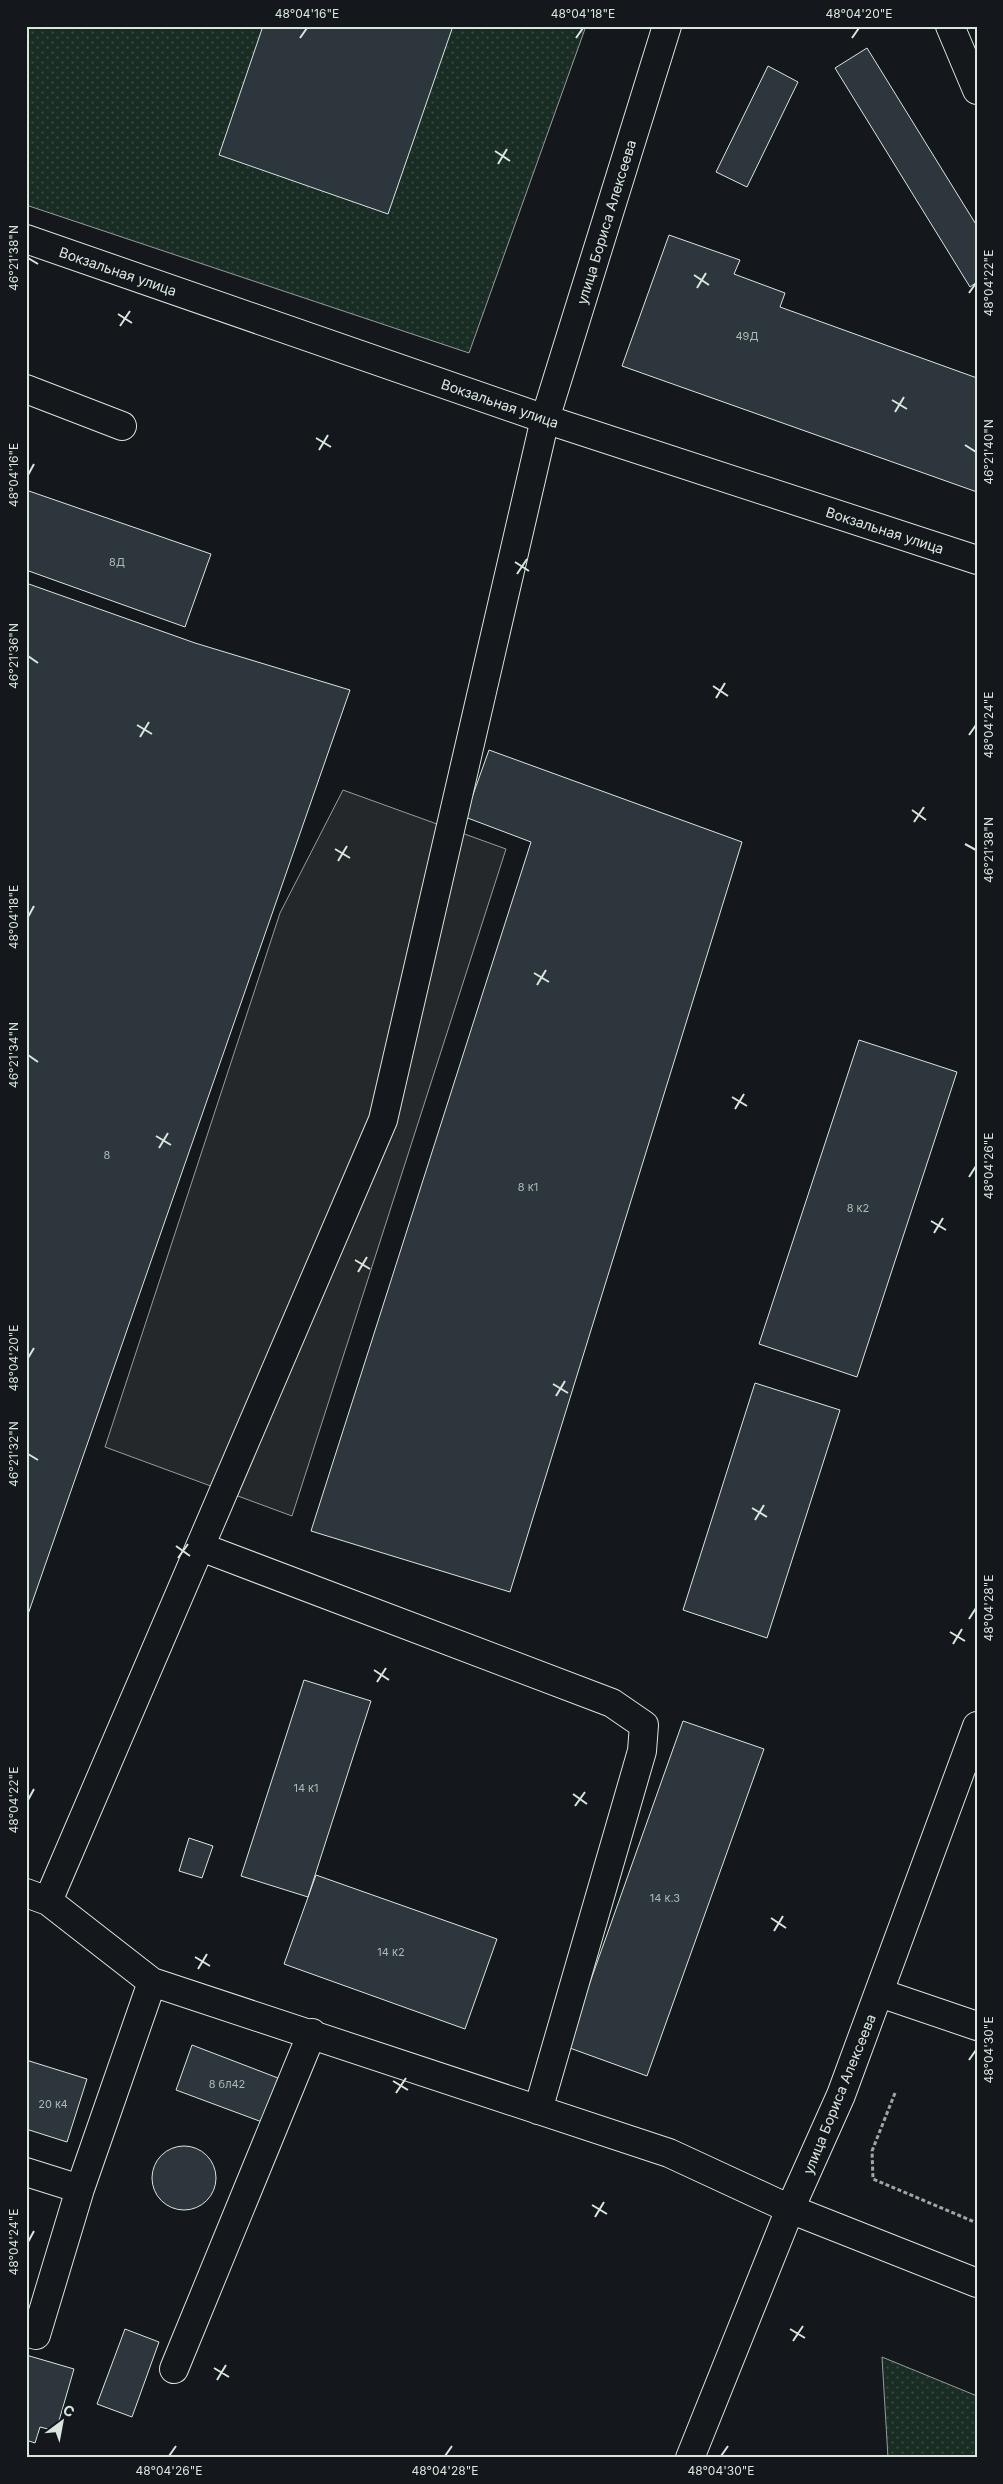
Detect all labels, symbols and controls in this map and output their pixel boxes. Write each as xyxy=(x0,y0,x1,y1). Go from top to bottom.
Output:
text: 48°04'16"E xyxy=(275,6,339,21)
text: 48°04'18"E xyxy=(551,6,615,21)
text: 48°04'20"E xyxy=(825,6,893,21)
street label: улица Бориса Алексеева xyxy=(573,138,639,306)
text: 46°21'38"N xyxy=(6,225,21,291)
street label: Вокзальная улица xyxy=(57,243,179,299)
text: 48°04'22"E xyxy=(981,250,996,316)
house number: 49Д xyxy=(736,329,758,343)
street label: Вокзальная улица xyxy=(439,375,561,431)
text: 46°21'40"N xyxy=(981,419,996,485)
text: 48°04'16"E xyxy=(6,443,21,507)
street label: Вокзальная улица xyxy=(824,503,946,557)
house number: 8Д xyxy=(109,555,125,569)
text: 46°21'36"N xyxy=(6,623,21,689)
text: 48°04'24"E xyxy=(981,691,996,759)
text: 46°21'38"N xyxy=(981,817,996,883)
text: 48°04'18"E xyxy=(6,885,21,949)
text: 46°21'34"N xyxy=(6,1022,21,1088)
text: 48°04'26"E xyxy=(981,1133,996,1199)
house number: 8 xyxy=(104,1148,111,1162)
house number: 8 к1 xyxy=(518,1180,538,1194)
house number: 8 к2 xyxy=(847,1201,869,1215)
text: 48°04'20"E xyxy=(6,1324,21,1392)
text: 46°21'32"N xyxy=(6,1421,21,1487)
text: 48°04'28"E xyxy=(981,1575,996,1641)
text: 48°04'22"E xyxy=(6,1767,21,1833)
house number: 14 к1 xyxy=(293,1781,319,1795)
house number: 14 к.3 xyxy=(650,1891,680,1905)
house number: 14 к2 xyxy=(377,1945,405,1959)
street label: улица Бориса Алексеева xyxy=(799,2011,879,2177)
text: 48°04'30"E xyxy=(981,2016,996,2084)
house number: 8 бл42 xyxy=(209,2077,245,2091)
house number: 20 к4 xyxy=(38,2097,68,2111)
text: 48°04'24"E xyxy=(6,2208,21,2276)
north arrow xyxy=(38,2396,88,2446)
text: С xyxy=(60,2401,78,2421)
text: 48°04'26"E xyxy=(136,2463,202,2478)
text: 48°04'28"E xyxy=(412,2463,478,2478)
text: 48°04'30"E xyxy=(687,2463,755,2478)

